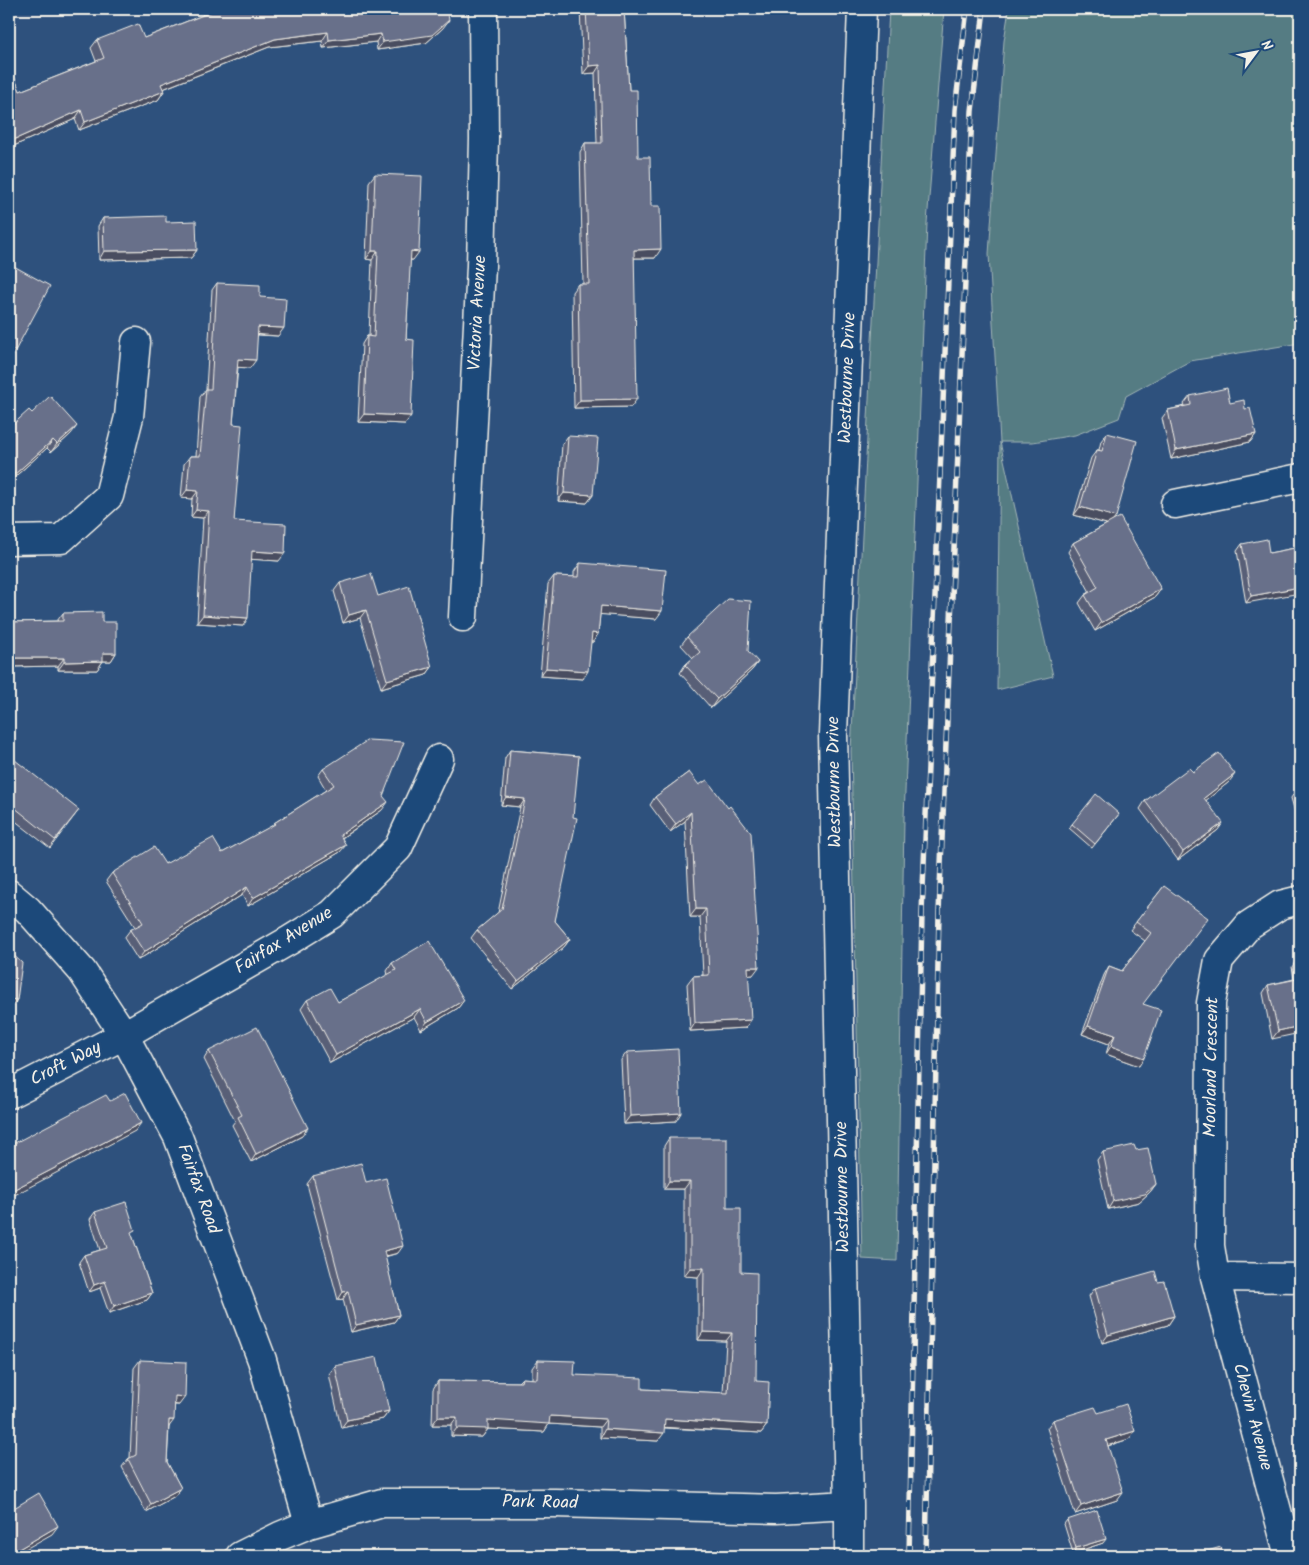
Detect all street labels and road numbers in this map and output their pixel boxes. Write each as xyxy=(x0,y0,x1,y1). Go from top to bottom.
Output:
street label: Victoria Avenue xyxy=(460,254,496,372)
street label: Westbourne Drive xyxy=(831,312,865,444)
street label: Westbourne Drive xyxy=(819,716,851,848)
street label: Fairfax Avenue xyxy=(229,899,339,983)
street label: Moorland Crescent xyxy=(1196,996,1228,1137)
street label: Croft Way xyxy=(25,1033,107,1094)
street label: Westbourne Drive xyxy=(827,1121,859,1253)
street label: Fairfax Road xyxy=(168,1140,228,1239)
street label: Chevin Avenue xyxy=(1224,1360,1280,1474)
street label: Park Road xyxy=(502,1488,579,1518)

